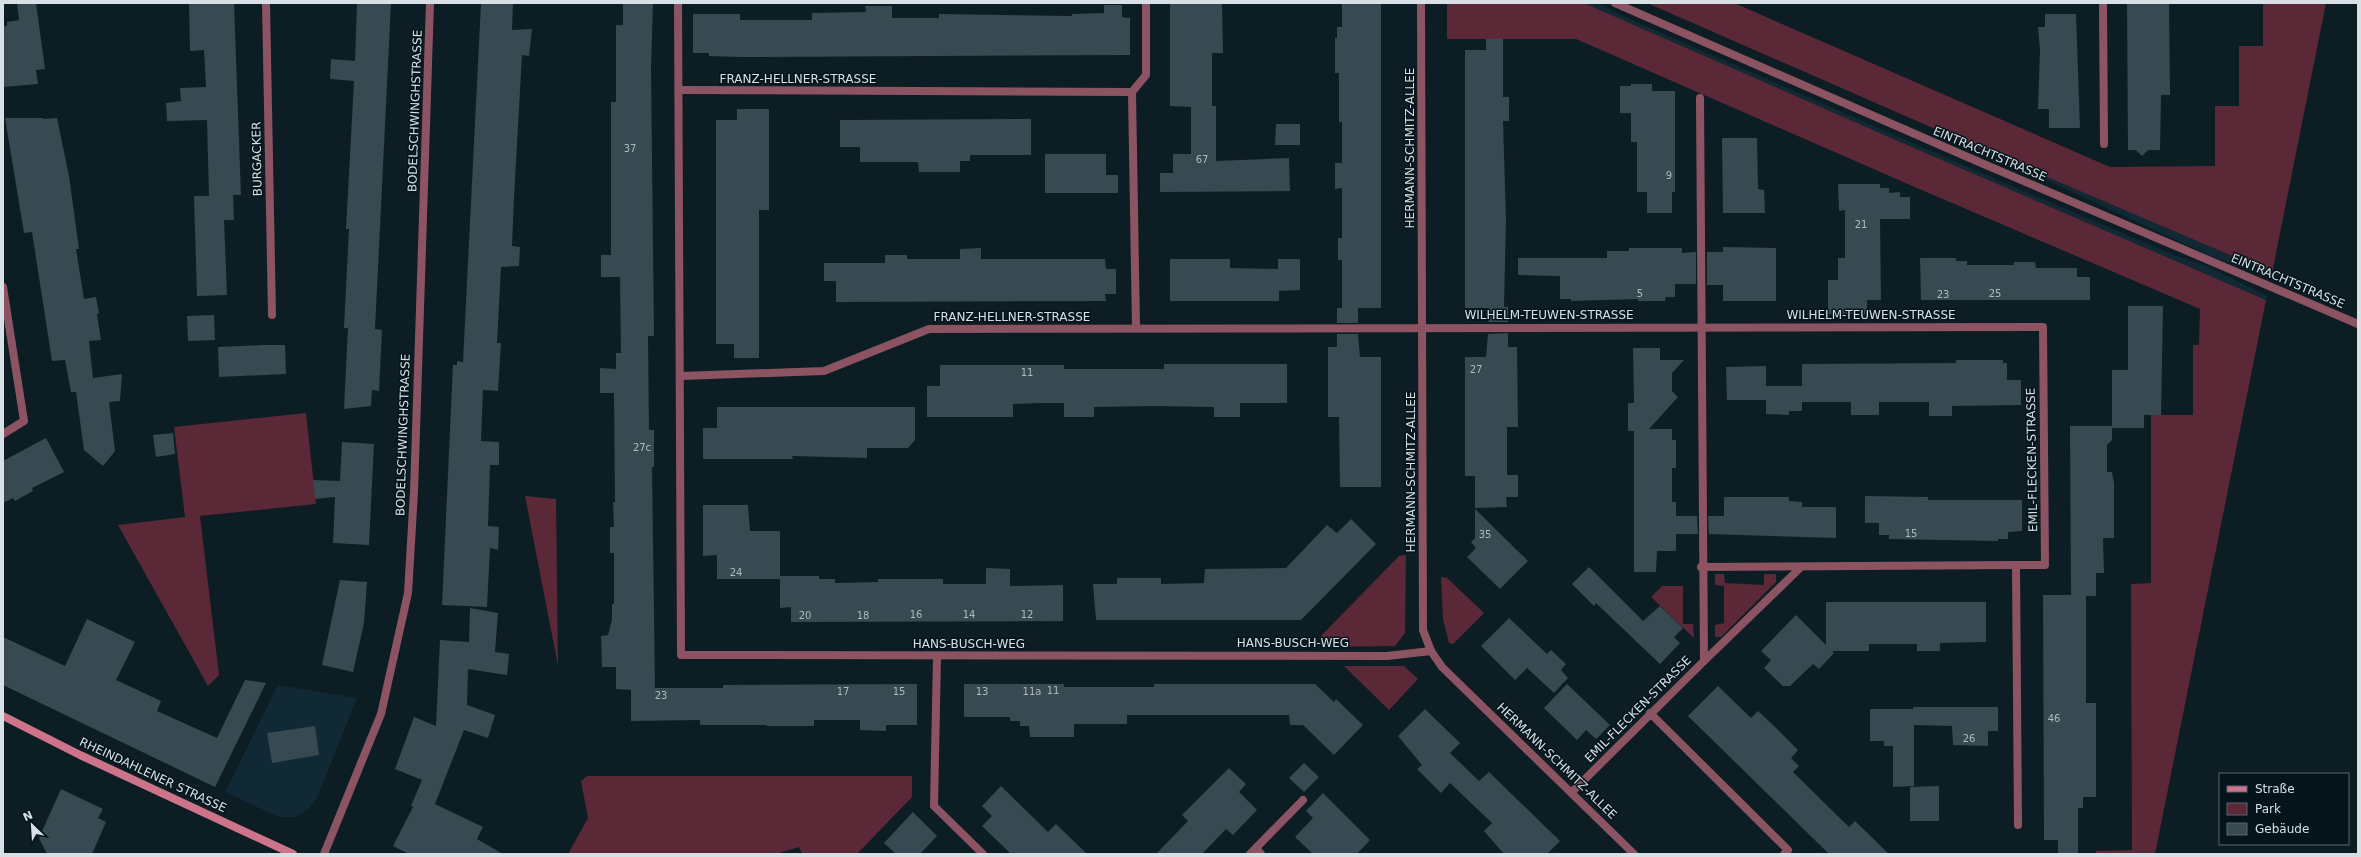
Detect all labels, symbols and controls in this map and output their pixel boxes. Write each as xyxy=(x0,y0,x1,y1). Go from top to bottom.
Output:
street label: BODELSCHWINGHSTRASSE xyxy=(405,30,425,192)
street label: HERMANN-SCHMITZ-ALLEE xyxy=(1403,68,1417,228)
street label: FRANZ-HELLNER-STRASSE xyxy=(720,72,876,86)
street label: BURGACKER xyxy=(249,121,265,197)
street label: EINTRACHTSTRASSE xyxy=(1931,124,2049,184)
house number: 37 xyxy=(624,143,636,154)
house number: 67 xyxy=(1196,154,1208,165)
house number: 9 xyxy=(1666,170,1672,181)
house number: 21 xyxy=(1855,219,1867,230)
street label: EINTRACHTSTRASSE xyxy=(2229,251,2347,311)
house number: 5 xyxy=(1637,288,1643,299)
house number: 25 xyxy=(1989,288,2001,299)
house number: 23 xyxy=(1937,289,1949,300)
street label: WILHELM-TEUWEN-STRASSE xyxy=(1464,308,1634,322)
street label: WILHELM-TEUWEN-STRASSE xyxy=(1786,308,1956,322)
street label: FRANZ-HELLNER-STRASSE xyxy=(934,310,1090,324)
street label: BODELSCHWINGHSTRASSE xyxy=(393,354,413,516)
house number: 27 xyxy=(1470,364,1482,375)
house number: 11 xyxy=(1021,367,1033,378)
street label: EMIL-FLECKEN-STRASSE xyxy=(2024,388,2040,532)
street label: HERMANN-SCHMITZ-ALLEE xyxy=(1404,392,1418,552)
house number: 27c xyxy=(633,442,651,453)
house number: 15 xyxy=(1905,528,1917,539)
house number: 35 xyxy=(1479,529,1491,540)
house number: 24 xyxy=(730,567,742,578)
house number: 16 xyxy=(910,609,922,620)
house number: 14 xyxy=(963,609,975,620)
house number: 12 xyxy=(1021,609,1033,620)
house number: 20 xyxy=(799,610,811,621)
house number: 18 xyxy=(857,610,869,621)
street label: HANS-BUSCH-WEG xyxy=(1237,636,1349,650)
street label: HANS-BUSCH-WEG xyxy=(913,637,1025,651)
street label: EMIL-FLECKEN-STRASSE xyxy=(1582,653,1694,765)
house number: 11 xyxy=(1047,685,1059,696)
house number: 17 xyxy=(837,686,849,697)
house number: 15 xyxy=(893,686,905,697)
house number: 13 xyxy=(976,686,988,697)
house number: 11a xyxy=(1023,686,1041,697)
house number: 23 xyxy=(655,690,667,701)
street label: HERMANN-SCHMITZ-ALLEE xyxy=(1494,700,1620,822)
house number: 46 xyxy=(2048,713,2060,724)
house number: 26 xyxy=(1963,733,1975,744)
street label: RHEINDAHLENER STRASSE xyxy=(77,735,229,815)
legend xyxy=(2219,773,2349,845)
text: Straße xyxy=(2255,782,2295,796)
text: Park xyxy=(2255,802,2281,816)
north arrow xyxy=(12,805,52,845)
text: N xyxy=(21,809,35,824)
text: Gebäude xyxy=(2255,822,2309,836)

